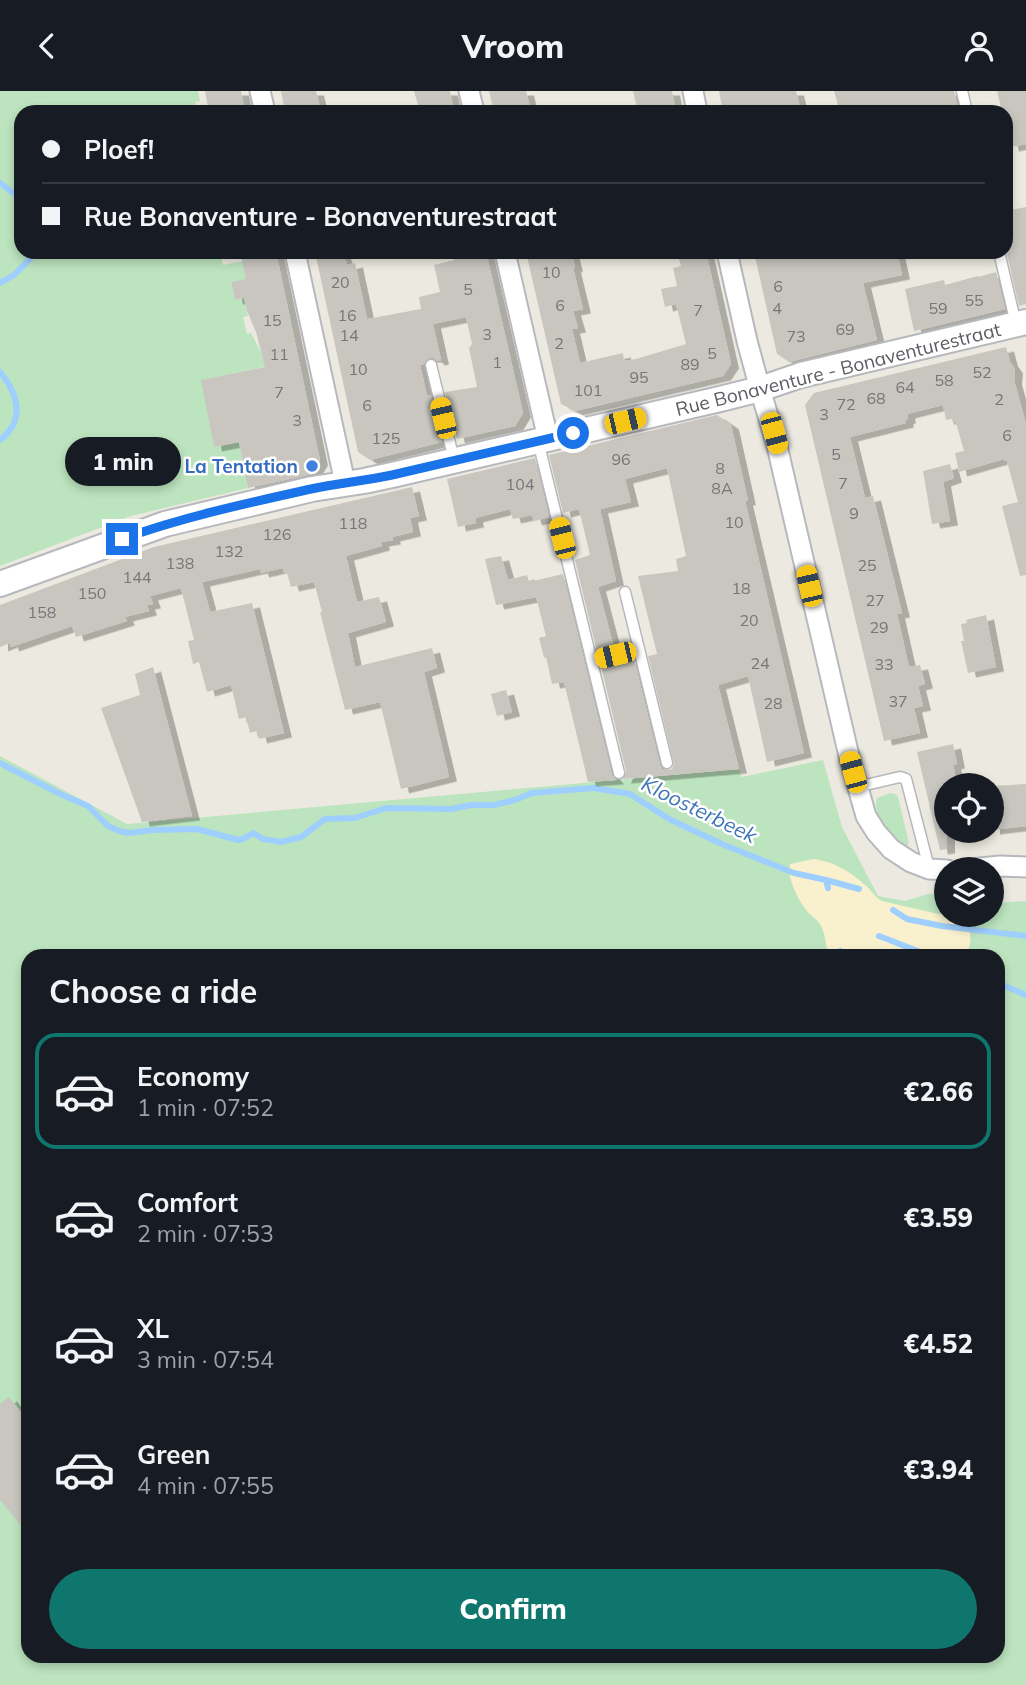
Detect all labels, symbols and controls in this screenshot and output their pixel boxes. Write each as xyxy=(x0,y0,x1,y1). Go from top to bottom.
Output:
text: Vroom xyxy=(462,26,564,66)
icon: back xyxy=(28,27,66,65)
icon: person xyxy=(960,27,998,65)
text: Ploef! xyxy=(84,133,154,166)
text: Rue Bonaventure - Bonaventurestraat xyxy=(84,200,557,233)
house number: 10 xyxy=(541,262,561,282)
house number: 20 xyxy=(330,272,350,292)
house number: 6 xyxy=(773,276,783,296)
house number: 5 xyxy=(463,279,473,299)
house number: 55 xyxy=(964,290,984,310)
house number: 6 xyxy=(555,295,565,315)
house number: 4 xyxy=(772,298,782,318)
house number: 59 xyxy=(928,298,948,318)
house number: 7 xyxy=(693,300,703,320)
house number: 16 xyxy=(337,305,357,325)
house number: 15 xyxy=(262,310,282,330)
street label: Rue Bonaventure - Bonaventurestraat xyxy=(673,317,1003,421)
house number: 69 xyxy=(835,319,855,339)
house number: 3 xyxy=(482,324,492,344)
house number: 14 xyxy=(339,325,359,345)
house number: 73 xyxy=(786,326,806,346)
house number: 2 xyxy=(554,333,564,353)
house number: 5 xyxy=(707,343,717,363)
house number: 11 xyxy=(269,344,289,364)
house number: 1 xyxy=(492,352,502,372)
house number: 89 xyxy=(680,354,700,374)
house number: 10 xyxy=(348,359,368,379)
house number: 52 xyxy=(972,362,992,382)
house number: 95 xyxy=(629,367,649,387)
house number: 58 xyxy=(934,370,954,390)
house number: 64 xyxy=(895,377,915,397)
house number: 101 xyxy=(574,380,602,400)
house number: 7 xyxy=(274,382,284,402)
house number: 68 xyxy=(866,388,886,408)
house number: 2 xyxy=(994,389,1004,409)
house number: 72 xyxy=(836,394,856,414)
house number: 6 xyxy=(362,395,372,415)
car xyxy=(429,395,458,441)
house number: 3 xyxy=(819,404,829,424)
car xyxy=(603,406,648,436)
house number: 3 xyxy=(292,410,302,430)
car xyxy=(759,410,790,456)
route start xyxy=(557,417,589,449)
house number: 6 xyxy=(1002,425,1012,445)
house number: 125 xyxy=(372,428,400,448)
callout: 1 min xyxy=(64,437,180,487)
house number: 5 xyxy=(831,444,841,464)
text: 1 min xyxy=(92,447,154,476)
house number: 96 xyxy=(611,449,631,469)
place label: La Tentation xyxy=(184,454,298,478)
marker: La Tentation xyxy=(304,458,320,474)
house number: 8 xyxy=(715,458,725,478)
house number: 7 xyxy=(838,473,848,493)
house number: 104 xyxy=(506,474,535,494)
house number: 8A xyxy=(711,478,733,498)
house number: 9 xyxy=(849,503,859,523)
house number: 10 xyxy=(724,512,744,532)
house number: 118 xyxy=(339,513,367,533)
car xyxy=(547,515,578,561)
route end xyxy=(106,523,138,555)
house number: 126 xyxy=(263,524,291,544)
house number: 132 xyxy=(215,541,243,561)
house number: 138 xyxy=(166,553,194,573)
house number: 25 xyxy=(857,555,877,575)
car xyxy=(795,563,824,609)
house number: 144 xyxy=(123,567,152,587)
house number: 18 xyxy=(731,578,751,598)
house number: 150 xyxy=(78,583,106,603)
house number: 27 xyxy=(865,590,885,610)
house number: 158 xyxy=(28,602,56,622)
house number: 20 xyxy=(739,610,759,630)
house number: 29 xyxy=(869,617,889,637)
car xyxy=(593,640,638,670)
house number: 24 xyxy=(750,653,770,673)
house number: 33 xyxy=(874,654,894,674)
house number: 37 xyxy=(888,691,908,711)
house number: 28 xyxy=(763,693,783,713)
car xyxy=(838,749,869,795)
water label: Kloosterbeek xyxy=(637,770,762,849)
map controls xyxy=(934,773,1004,927)
button: locate xyxy=(934,773,1004,843)
button: layers xyxy=(934,857,1004,927)
text: Choose a ride xyxy=(49,971,257,1011)
icon: car xyxy=(53,1060,116,1123)
text: Economy xyxy=(137,1060,249,1093)
text: €2.66 xyxy=(904,1075,973,1108)
text: 1 min · 07:52 xyxy=(137,1093,274,1122)
icon: car xyxy=(53,1186,116,1249)
text: Comfort xyxy=(137,1186,238,1219)
text: €3.59 xyxy=(904,1201,973,1234)
text: 2 min · 07:53 xyxy=(137,1219,274,1248)
icon: car xyxy=(53,1312,116,1375)
text: XL xyxy=(137,1312,169,1345)
text: €4.52 xyxy=(904,1327,973,1360)
text: 3 min · 07:54 xyxy=(137,1345,274,1374)
icon: car xyxy=(53,1438,116,1501)
text: Green xyxy=(137,1438,210,1471)
text: €3.94 xyxy=(904,1453,973,1486)
text: 4 min · 07:55 xyxy=(137,1471,274,1500)
button: Confirm xyxy=(49,1569,977,1649)

